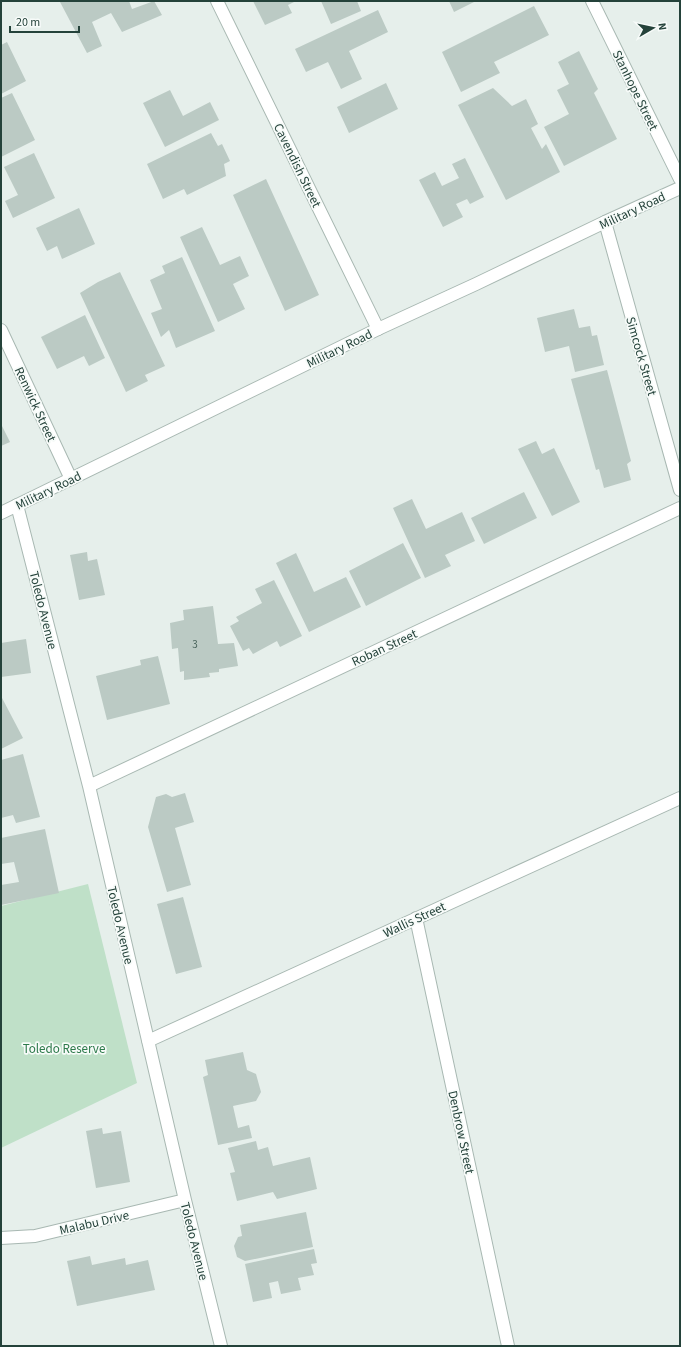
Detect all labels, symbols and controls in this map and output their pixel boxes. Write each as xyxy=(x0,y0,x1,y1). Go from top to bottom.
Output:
scale bar xyxy=(10,8,79,34)
north arrow xyxy=(633,8,673,48)
text: 20 m xyxy=(16,14,40,31)
text: N xyxy=(654,22,670,31)
street label: Stanhope Street xyxy=(608,47,663,134)
street label: Cavendish Street xyxy=(269,120,326,211)
street label: Military Road xyxy=(596,188,669,234)
street label: Simcock Street xyxy=(621,315,661,398)
street label: Military Road xyxy=(303,325,375,373)
street label: Renwick Street xyxy=(10,364,61,445)
street label: Military Road xyxy=(12,467,84,515)
street label: Toledo Avenue xyxy=(25,569,61,651)
street label: Roban Street xyxy=(349,625,421,671)
house number: 3 xyxy=(192,637,198,652)
street label: Toledo Avenue xyxy=(102,884,138,966)
street label: Wallis Street xyxy=(380,897,449,942)
park label: Toledo Reserve xyxy=(23,1040,105,1058)
street label: Denbrow Street xyxy=(443,1089,479,1176)
street label: Toledo Avenue xyxy=(176,1200,212,1282)
street label: Malabu Drive xyxy=(58,1206,131,1240)

